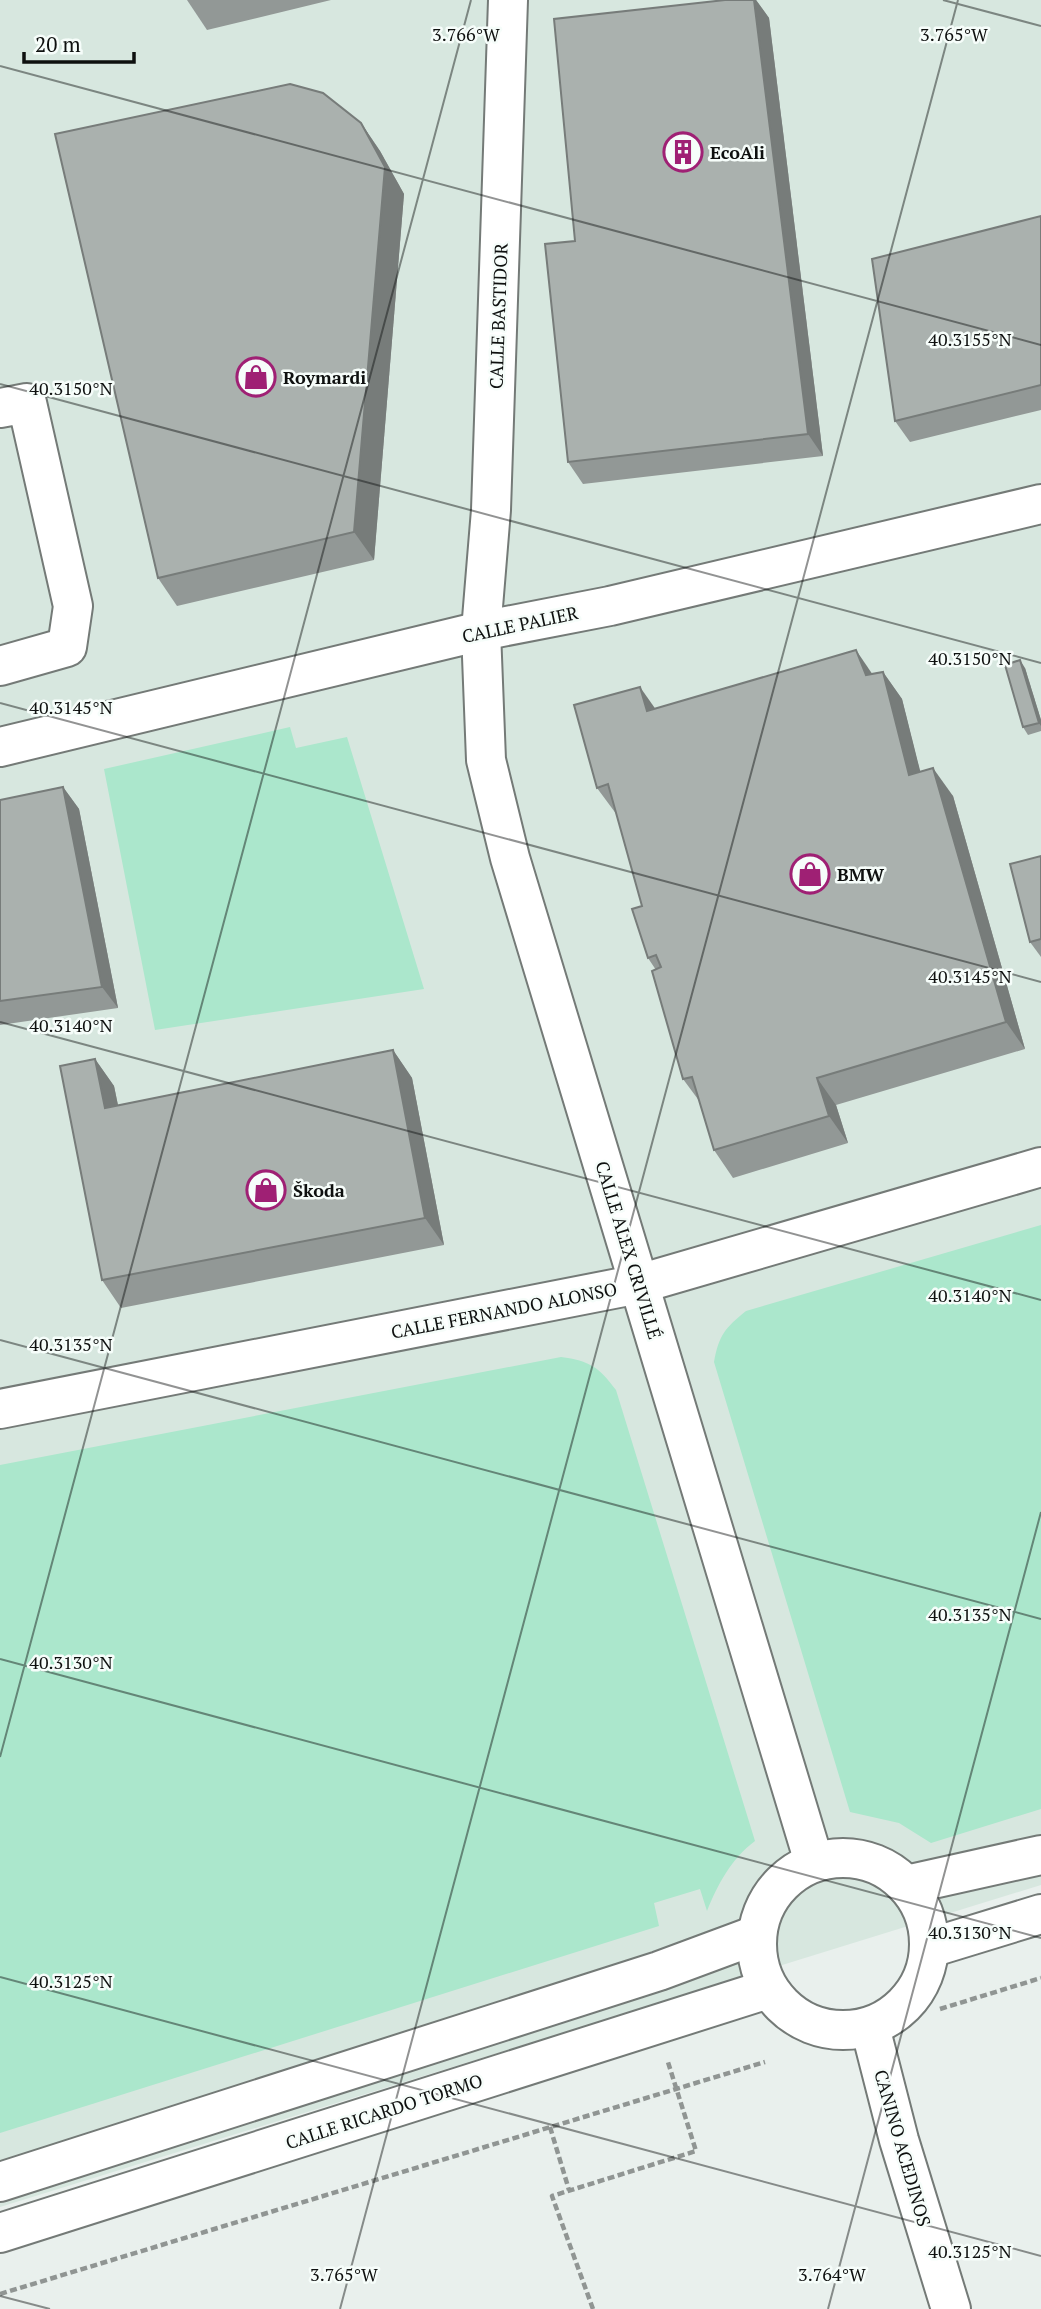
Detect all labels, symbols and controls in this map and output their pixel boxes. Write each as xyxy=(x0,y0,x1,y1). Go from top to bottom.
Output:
scale bar xyxy=(24,21,135,65)
text: 3.766°W xyxy=(432,22,500,46)
text: 3.765°W xyxy=(920,22,988,46)
text: 20 m xyxy=(35,30,81,58)
building icon: EcoAli xyxy=(662,131,704,173)
place label: EcoAli xyxy=(710,140,765,164)
street label: CALLE BASTIDOR xyxy=(483,242,513,389)
text: 40.3155°N xyxy=(928,327,1012,351)
shop icon: Roymardi xyxy=(235,356,277,398)
place label: Roymardi xyxy=(283,365,366,389)
text: 40.3150°N xyxy=(29,376,113,400)
street label: CALLE PALIER xyxy=(460,600,581,648)
text: 40.3150°N xyxy=(928,646,1012,670)
text: 40.3145°N xyxy=(29,695,113,719)
shop icon: BMW xyxy=(789,853,831,895)
place label: BMW xyxy=(837,862,884,886)
text: 40.3145°N xyxy=(928,964,1012,988)
text: 40.3140°N xyxy=(29,1013,113,1037)
street label: CALLE ALEX CRIVILLÉ xyxy=(590,1158,668,1342)
shop icon: Škoda xyxy=(245,1169,287,1211)
place label: Škoda xyxy=(293,1178,345,1202)
street label: CALLE FERNANDO ALONSO xyxy=(389,1276,619,1344)
text: 40.3140°N xyxy=(928,1283,1012,1307)
text: 40.3135°N xyxy=(29,1332,113,1356)
text: 40.3135°N xyxy=(928,1602,1012,1626)
text: 40.3130°N xyxy=(29,1650,113,1674)
text: 40.3130°N xyxy=(928,1920,1012,1944)
text: 40.3125°N xyxy=(29,1969,113,1993)
street label: CANINO ACEDINOS xyxy=(869,2067,937,2229)
street label: CALLE RICARDO TORMO xyxy=(282,2068,486,2154)
text: 40.3125°N xyxy=(928,2239,1012,2263)
text: 3.765°W xyxy=(310,2262,378,2286)
text: 3.764°W xyxy=(798,2262,866,2286)

